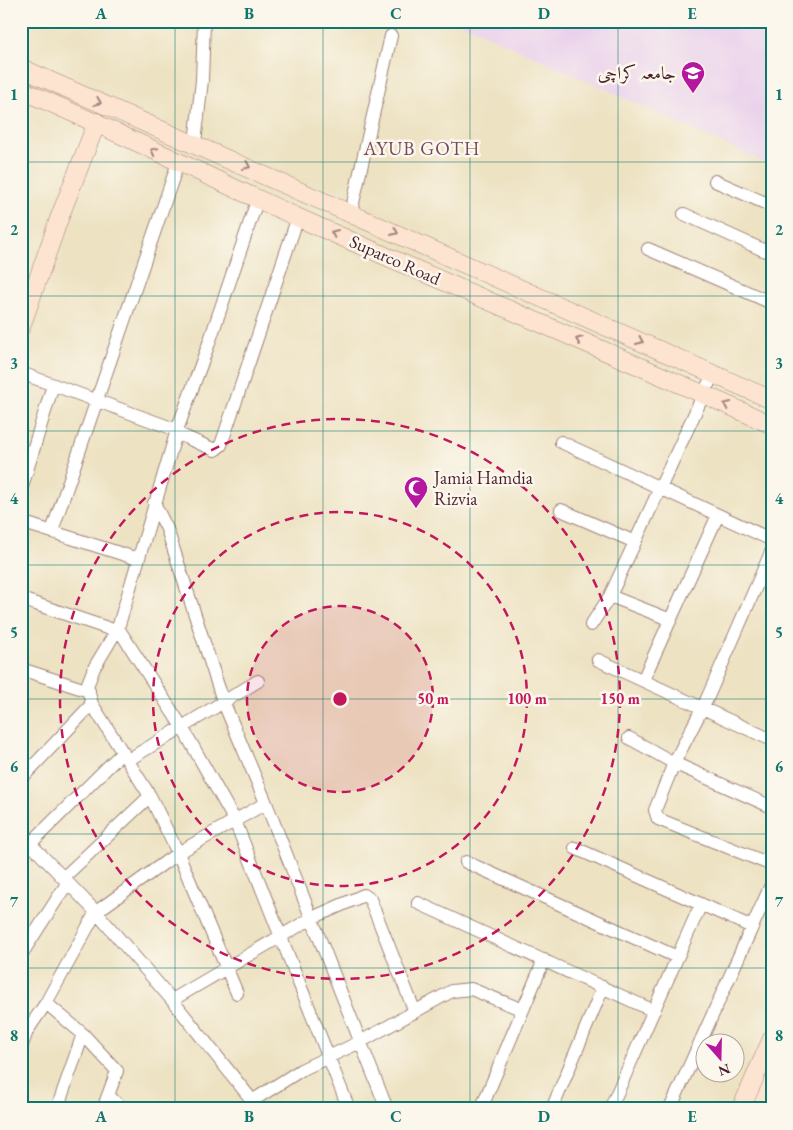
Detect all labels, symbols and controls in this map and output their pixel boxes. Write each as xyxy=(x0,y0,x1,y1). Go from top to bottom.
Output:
text: A xyxy=(94,3,107,24)
text: B xyxy=(244,3,254,24)
text: C xyxy=(390,3,402,24)
text: D xyxy=(538,3,550,24)
text: E xyxy=(687,3,697,24)
school or university icon: جامعہ کراچی xyxy=(680,60,706,94)
place label: جامعہ کراچی xyxy=(598,61,676,84)
text: 1 xyxy=(10,84,18,105)
text: 1 xyxy=(775,84,783,105)
one-way arrow xyxy=(93,95,102,106)
district label: AYUB GOTH xyxy=(363,136,480,161)
one-way arrow xyxy=(150,146,159,157)
one-way arrow xyxy=(242,160,251,171)
text: 2 xyxy=(10,219,19,240)
text: 2 xyxy=(775,219,784,240)
one-way arrow xyxy=(390,226,399,236)
one-way arrow xyxy=(330,228,339,239)
street label: Suparco Road xyxy=(346,229,445,290)
one-way arrow xyxy=(635,335,644,346)
one-way arrow xyxy=(575,336,583,346)
text: 3 xyxy=(10,353,18,374)
text: 3 xyxy=(775,353,783,374)
one-way arrow xyxy=(723,401,732,412)
place label: Jamia Hamdia Rizvia xyxy=(432,466,534,510)
mosque icon: Jamia Hamdia Rizvia xyxy=(403,475,429,509)
text: 4 xyxy=(10,488,19,509)
text: 4 xyxy=(775,488,784,509)
text: 5 xyxy=(10,622,18,643)
text: 5 xyxy=(775,622,783,643)
text: 50 m xyxy=(417,689,449,708)
text: 100 m xyxy=(507,689,547,708)
text: 150 m xyxy=(600,689,640,708)
centre of rings xyxy=(331,690,349,708)
text: 6 xyxy=(10,756,19,777)
text: 6 xyxy=(775,756,784,777)
text: 7 xyxy=(10,891,19,912)
text: 7 xyxy=(775,891,784,912)
text: 8 xyxy=(10,1025,18,1046)
text: 8 xyxy=(775,1025,783,1046)
north arrow xyxy=(696,1032,746,1082)
text: N xyxy=(715,1060,733,1081)
text: A xyxy=(94,1106,107,1127)
text: B xyxy=(244,1106,254,1127)
text: C xyxy=(390,1106,402,1127)
text: D xyxy=(538,1106,550,1127)
text: E xyxy=(687,1106,697,1127)

